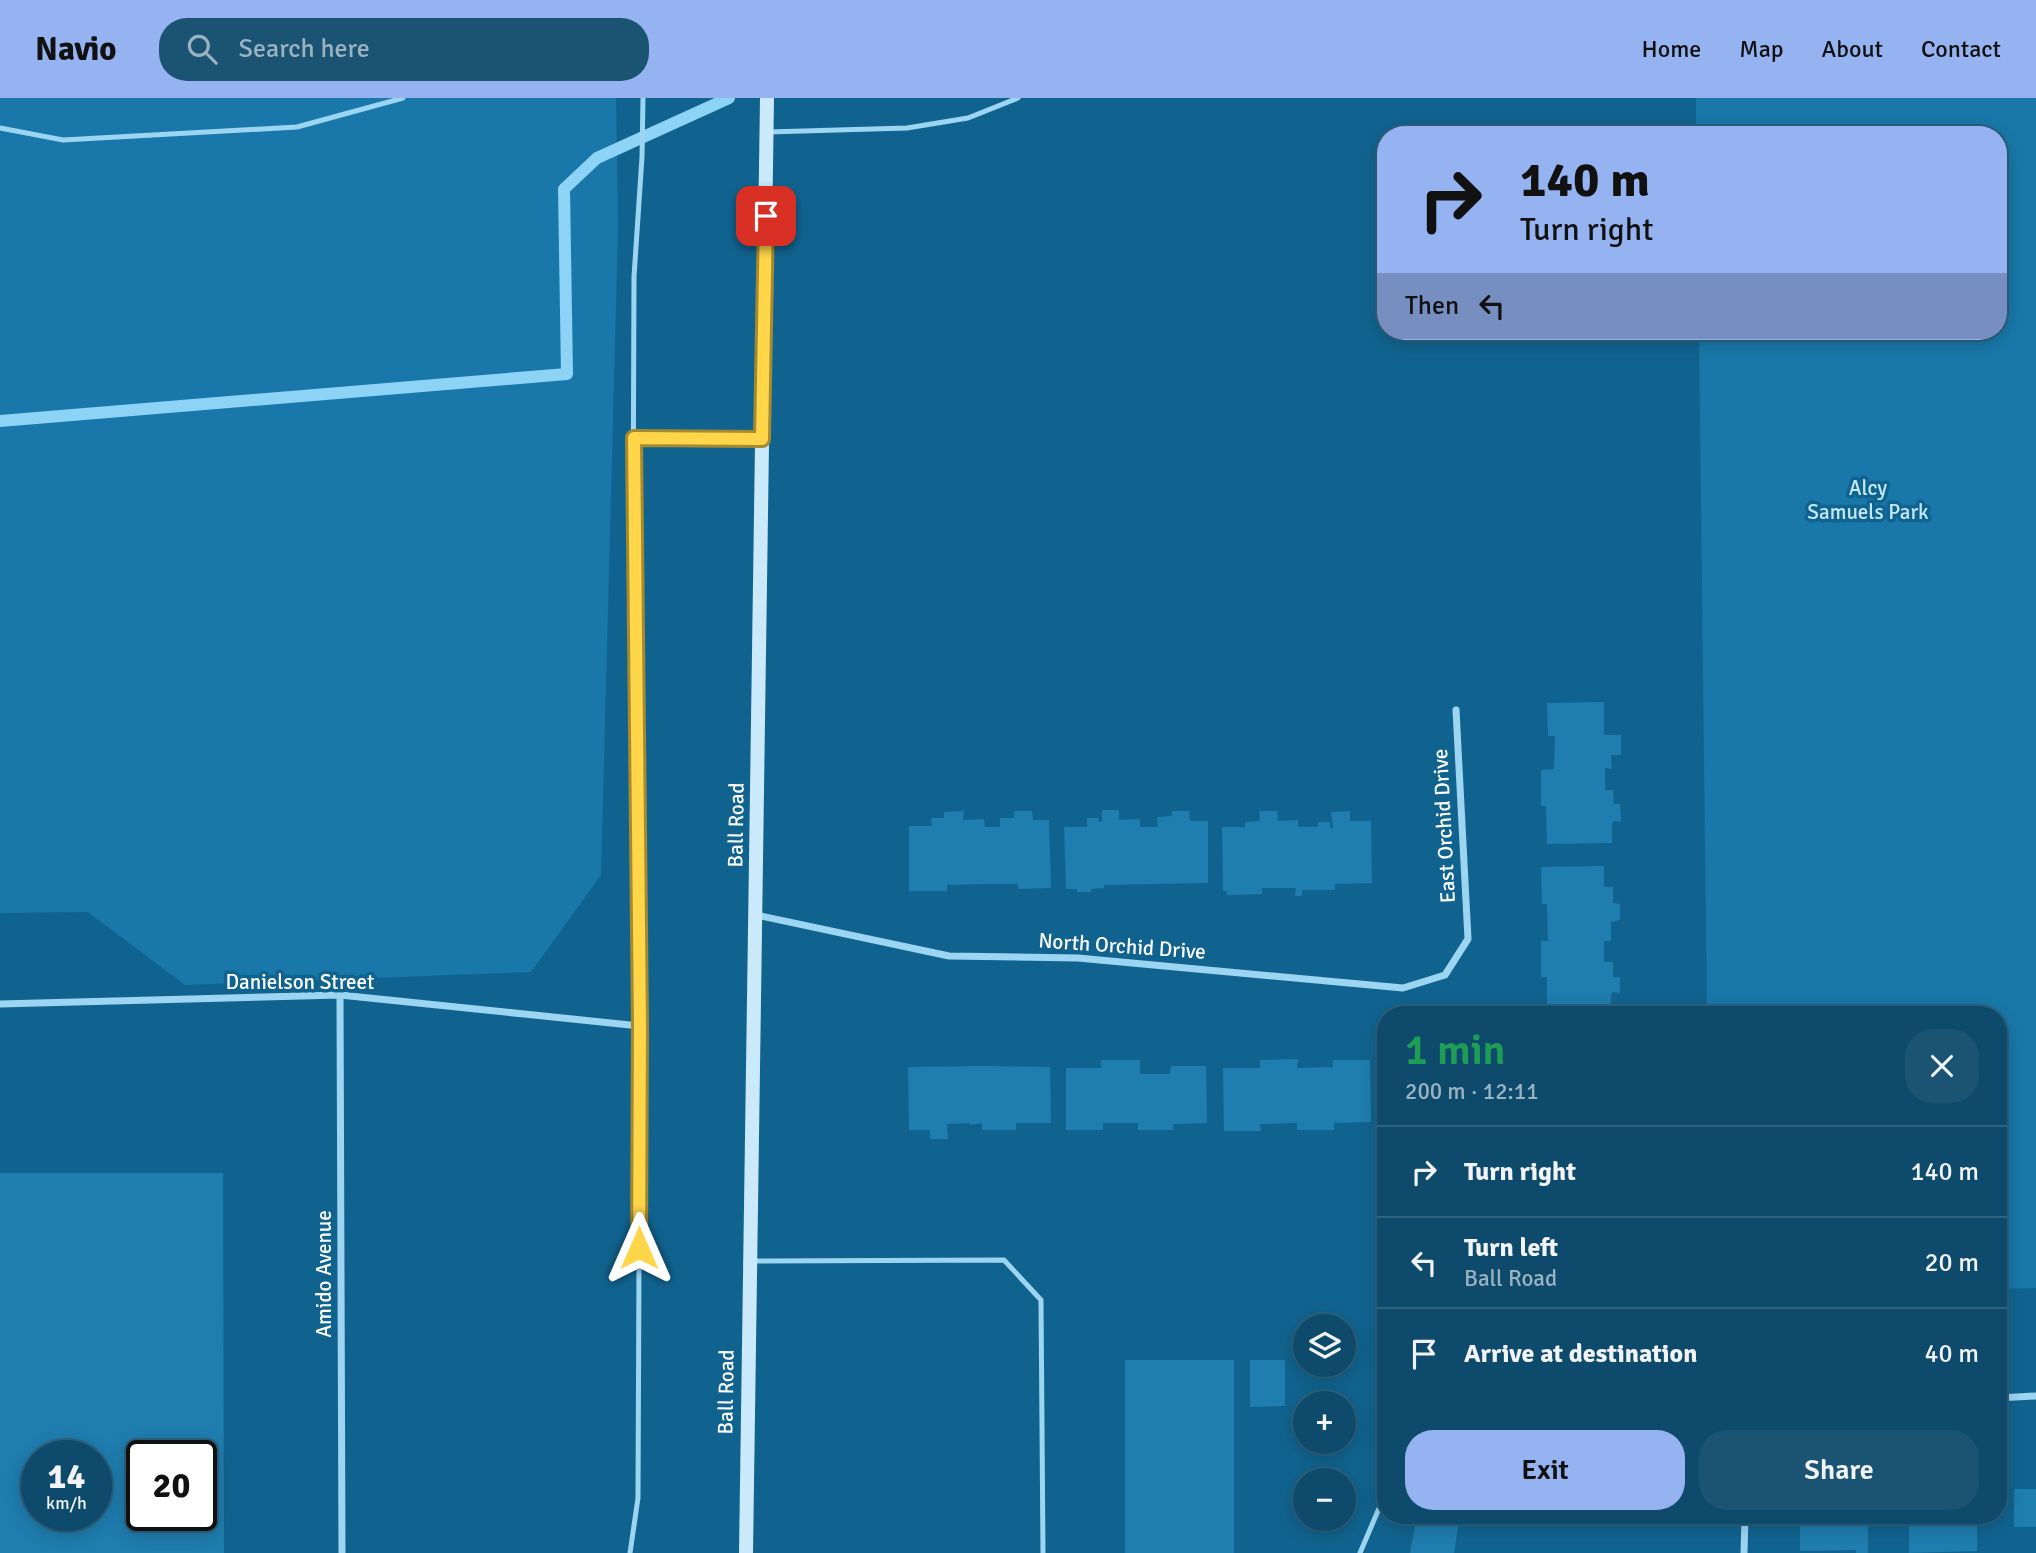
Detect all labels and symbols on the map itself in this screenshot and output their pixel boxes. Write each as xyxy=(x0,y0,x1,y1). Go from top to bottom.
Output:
pin xyxy=(736,186,796,246)
park label: Alcy Samuels Park xyxy=(1807,475,1929,525)
street label: East Orchid Drive xyxy=(1427,748,1461,904)
street label: Ball Road xyxy=(722,782,750,868)
street label: North Orchid Drive xyxy=(1037,927,1207,965)
street label: Danielson Street xyxy=(226,969,374,995)
street label: Amido Avenue xyxy=(311,1210,337,1338)
position arrow xyxy=(602,1211,676,1285)
street label: Ball Road xyxy=(712,1349,740,1435)
speed limit sign: 20 xyxy=(126,1440,217,1531)

